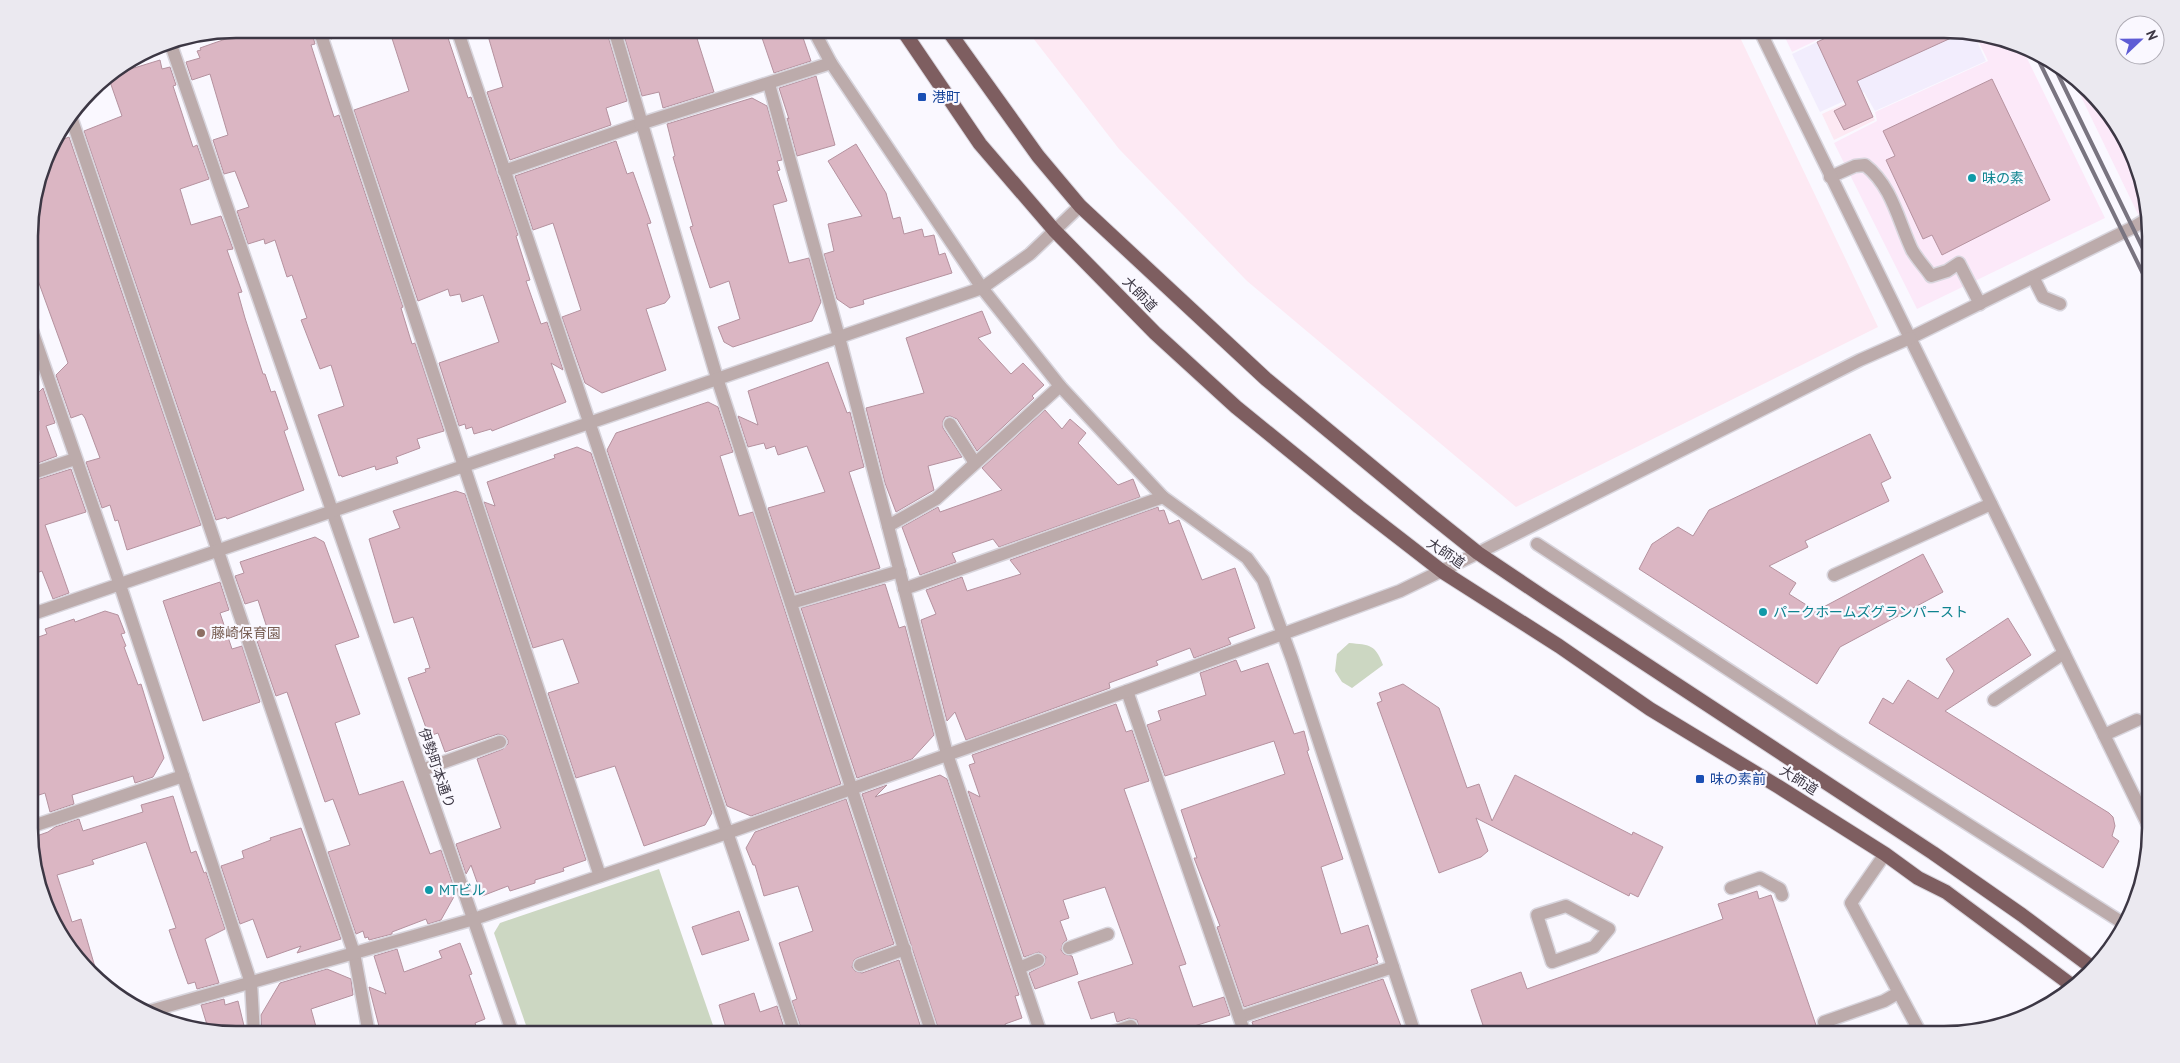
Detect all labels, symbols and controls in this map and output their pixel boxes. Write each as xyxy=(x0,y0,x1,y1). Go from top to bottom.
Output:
north arrow xyxy=(2115,15,2165,65)
text: N xyxy=(2142,27,2162,43)
place label: 港町 xyxy=(932,88,960,106)
marker: 港町 xyxy=(916,91,928,103)
place label: 味の素 xyxy=(1982,169,2024,187)
marker: 味の素 xyxy=(1966,172,1978,184)
street label: 大師道 xyxy=(1119,273,1161,315)
street label: 大師道 xyxy=(1424,534,1468,572)
place label: パークホームズグランパースト xyxy=(1773,603,1968,621)
marker: パークホームズグランパースト xyxy=(1757,606,1769,618)
place label: 藤崎保育園 xyxy=(211,624,281,642)
marker: 藤崎保育園 xyxy=(195,627,207,639)
street label: 伊勢町本通り xyxy=(415,725,459,811)
street label: 大師道 xyxy=(1776,761,1822,799)
place label: 味の素前 xyxy=(1710,770,1766,788)
marker: 味の素前 xyxy=(1694,773,1706,785)
place label: MTビル xyxy=(439,881,486,899)
marker: MTビル xyxy=(423,884,435,896)

